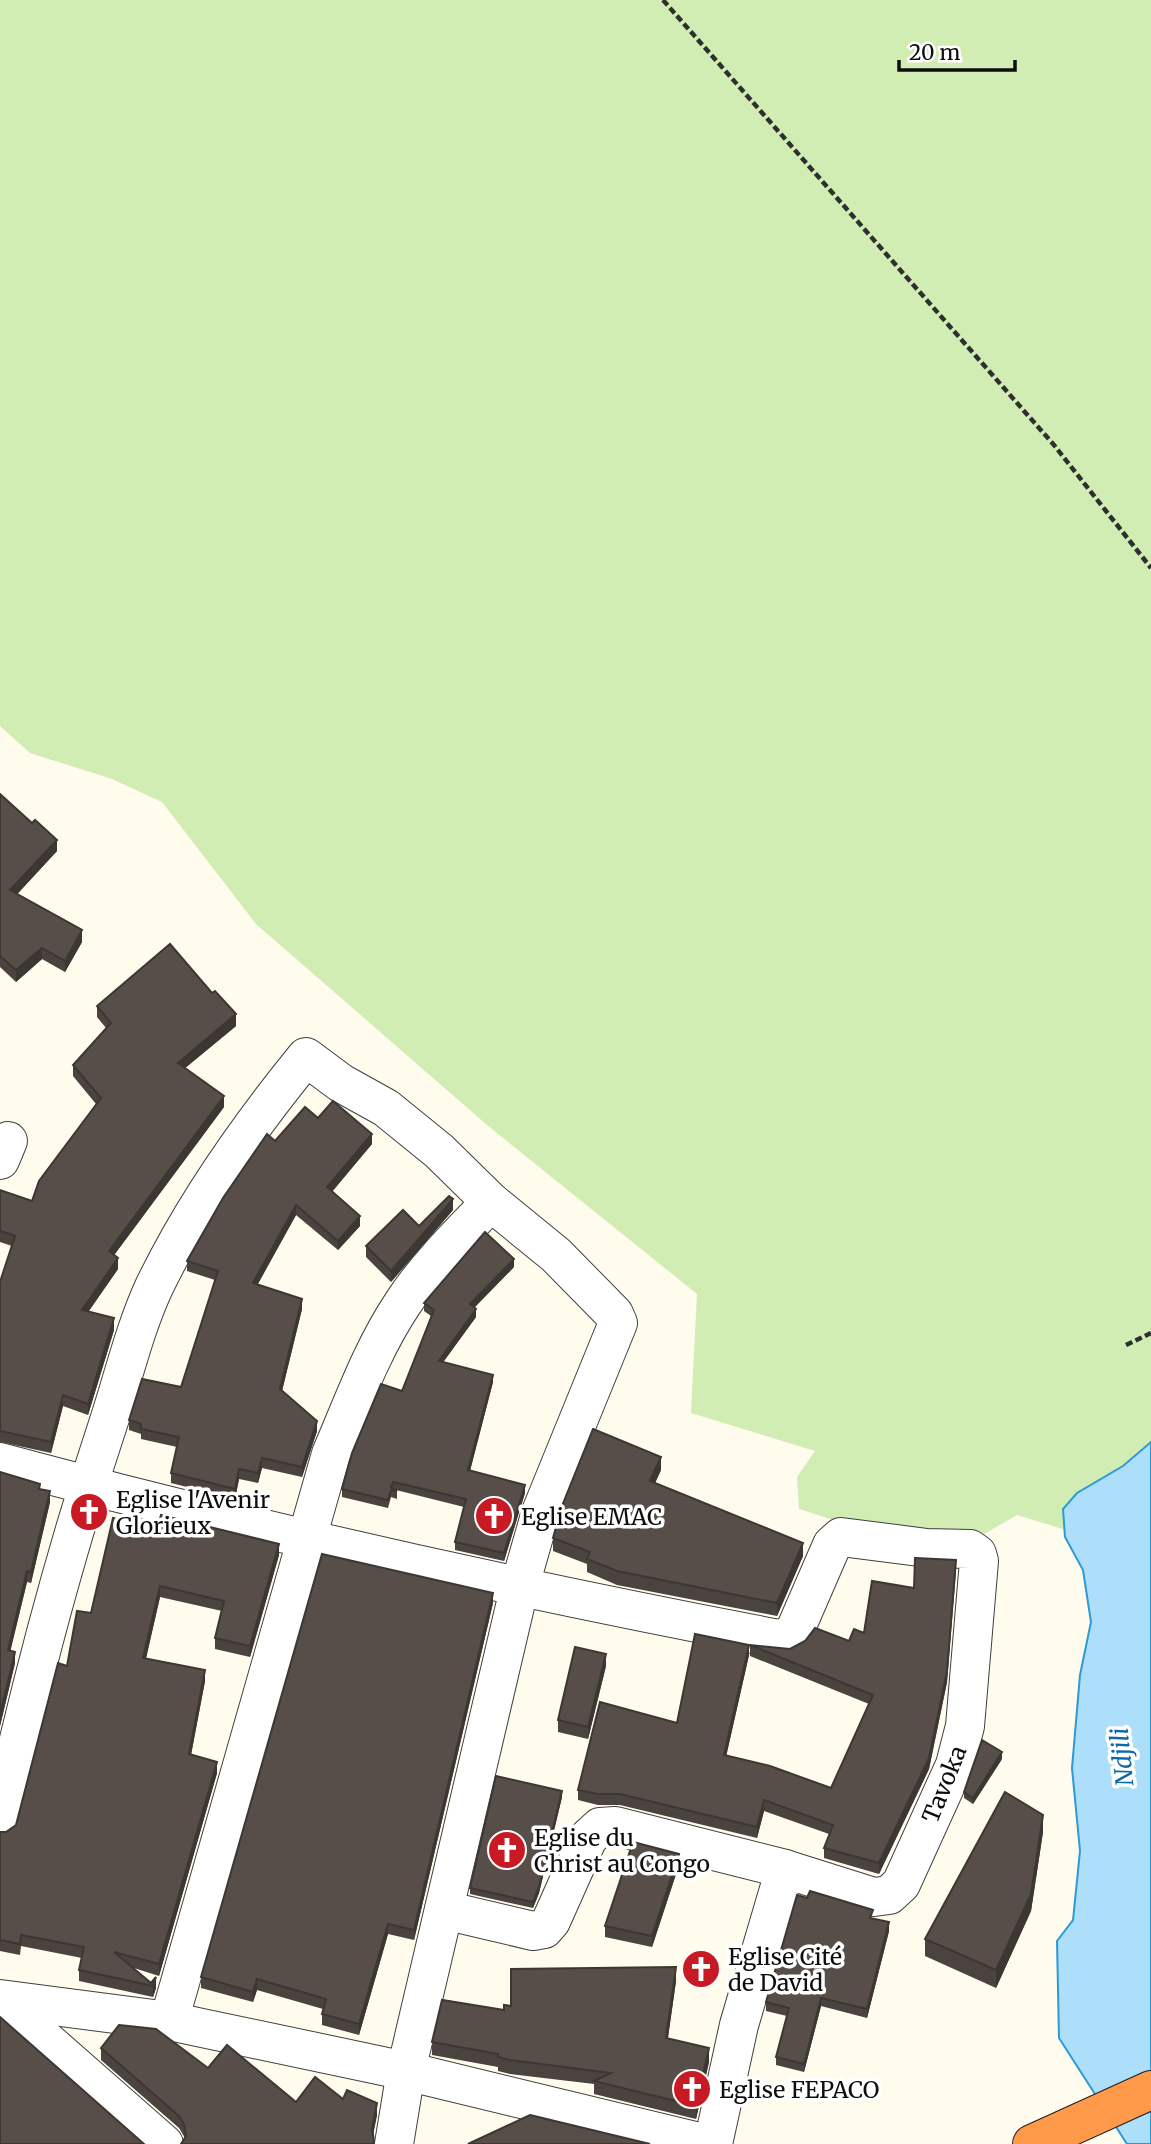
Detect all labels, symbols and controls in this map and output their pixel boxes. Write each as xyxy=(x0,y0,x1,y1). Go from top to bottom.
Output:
scale bar xyxy=(899,28,1014,72)
text: 20 m xyxy=(909,39,961,66)
place label: Eglise l'Avenir Glorieux xyxy=(116,1485,270,1540)
church icon: Eglise l'Avenir Glorieux xyxy=(68,1491,110,1533)
church icon: Eglise EMAC xyxy=(473,1495,515,1537)
place label: Eglise EMAC xyxy=(521,1502,662,1531)
water label: Ndjili xyxy=(1104,1726,1140,1788)
street label: Tavoka xyxy=(915,1741,973,1827)
place label: Eglise du Christ au Congo xyxy=(534,1823,710,1878)
church icon: Eglise du Christ au Congo xyxy=(486,1829,528,1871)
place label: Eglise Cité de David xyxy=(728,1942,842,1997)
church icon: Eglise Cité de David xyxy=(680,1948,722,1990)
church icon: Eglise FEPACO xyxy=(671,2068,713,2110)
place label: Eglise FEPACO xyxy=(719,2075,879,2104)

